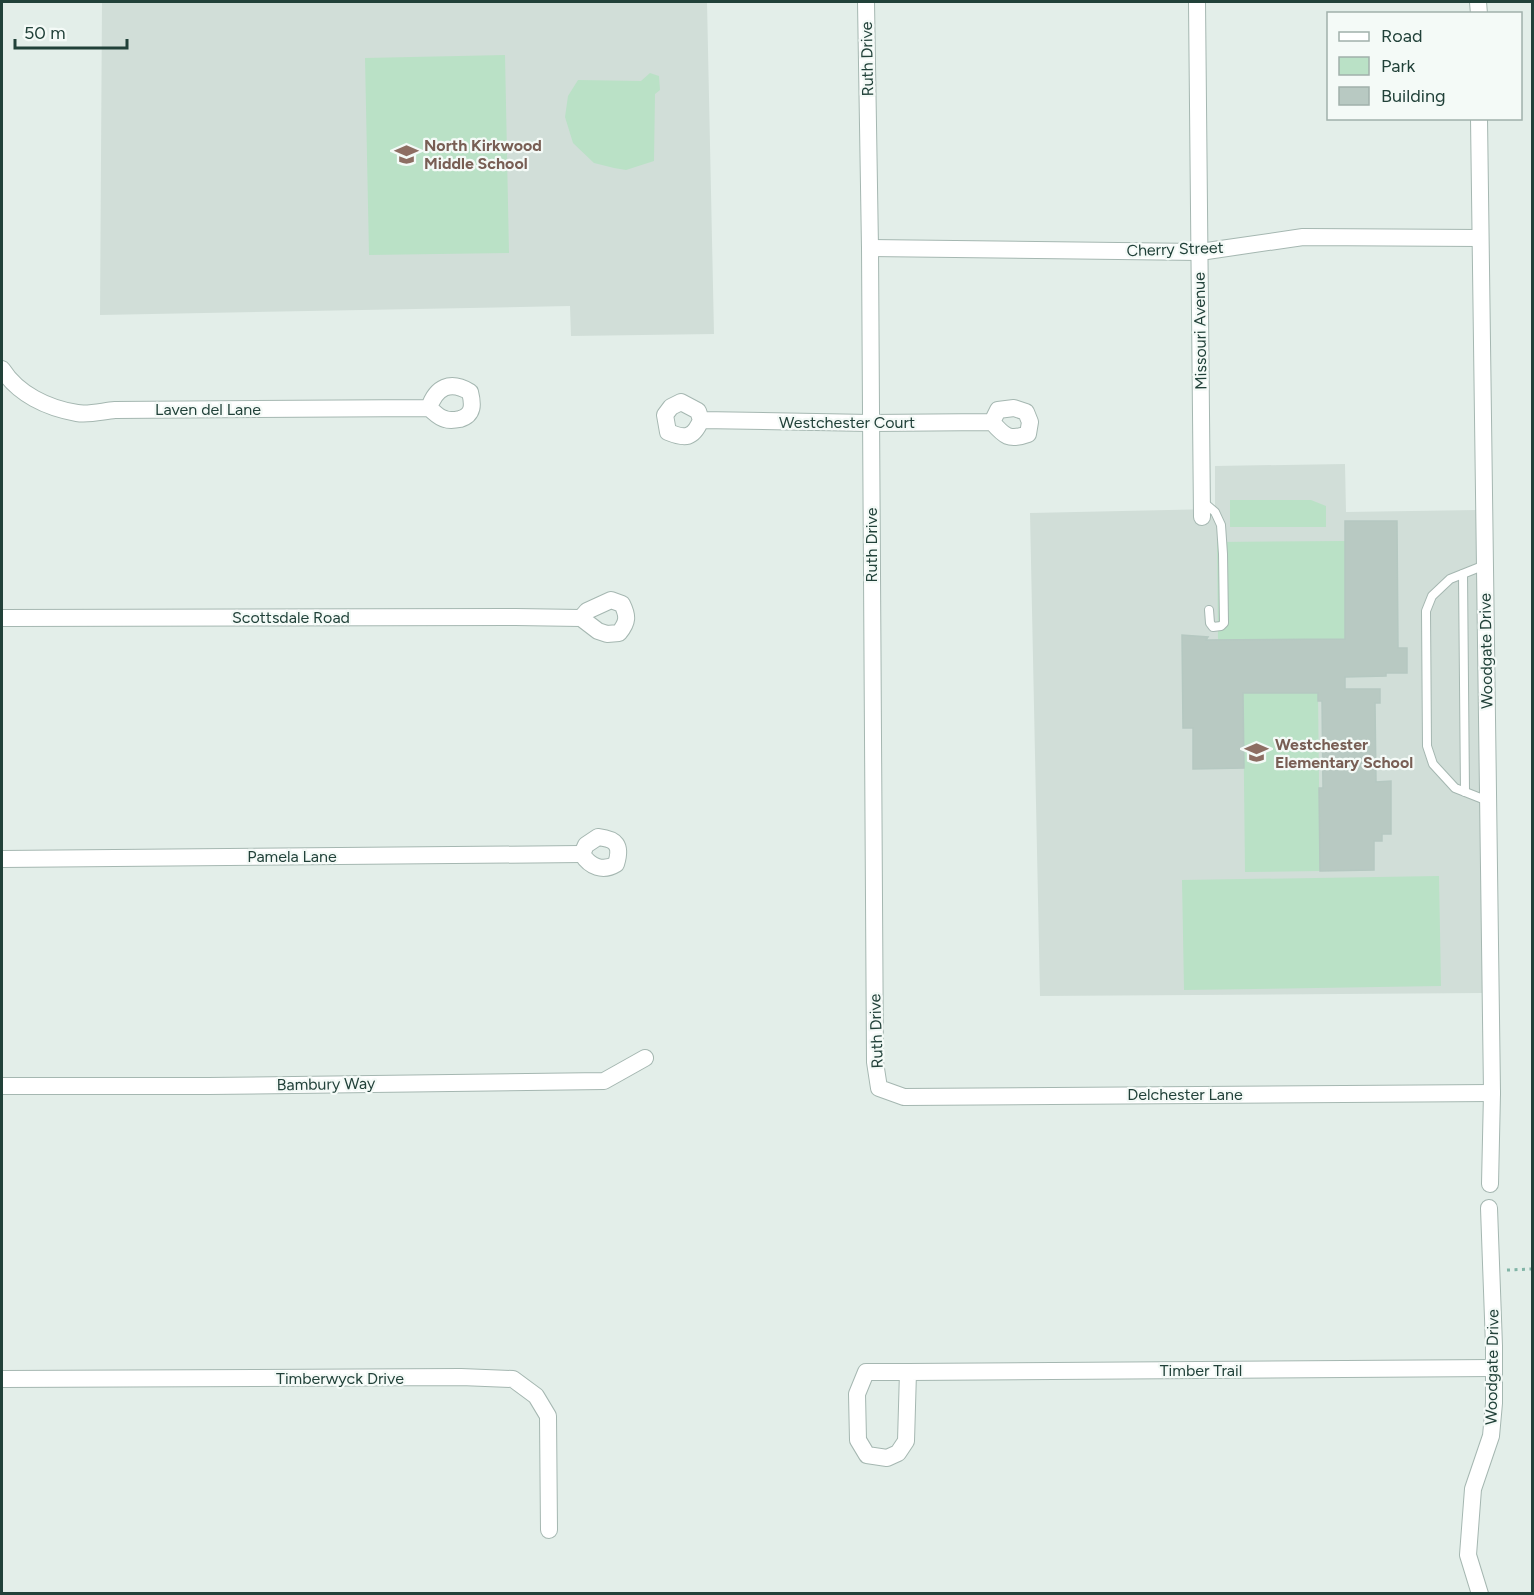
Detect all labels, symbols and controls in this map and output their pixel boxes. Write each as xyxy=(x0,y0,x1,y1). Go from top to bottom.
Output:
scale bar xyxy=(15,12,128,50)
legend xyxy=(1327,12,1522,120)
street label: Ruth Drive xyxy=(857,21,877,97)
text: 50 m xyxy=(24,22,66,44)
text: Road xyxy=(1381,25,1422,47)
text: Park xyxy=(1381,55,1416,77)
text: Building xyxy=(1381,85,1446,107)
place label: North Kirkwood Middle School xyxy=(424,136,542,173)
school or university icon: North Kirkwood Middle School xyxy=(393,141,419,167)
street label: Cherry Street xyxy=(1126,238,1224,260)
street label: Missouri Avenue xyxy=(1189,272,1211,390)
street label: Laven del Lane xyxy=(155,400,261,419)
street label: Westchester Court xyxy=(779,413,915,432)
street label: Ruth Drive xyxy=(862,507,881,582)
street label: Woodgate Drive xyxy=(1475,593,1497,709)
street label: Scottsdale Road xyxy=(232,608,350,627)
place label: Westchester Elementary School xyxy=(1275,735,1413,772)
school or university icon: Westchester Elementary School xyxy=(1244,740,1270,766)
street label: Pamela Lane xyxy=(247,847,337,866)
street label: Ruth Drive xyxy=(865,993,887,1069)
street label: Bambury Way xyxy=(276,1074,376,1094)
street label: Delchester Lane xyxy=(1127,1085,1243,1104)
street label: Woodgate Drive xyxy=(1481,1309,1503,1425)
street label: Timber Trail xyxy=(1160,1361,1242,1380)
street label: Timberwyck Drive xyxy=(276,1369,404,1388)

